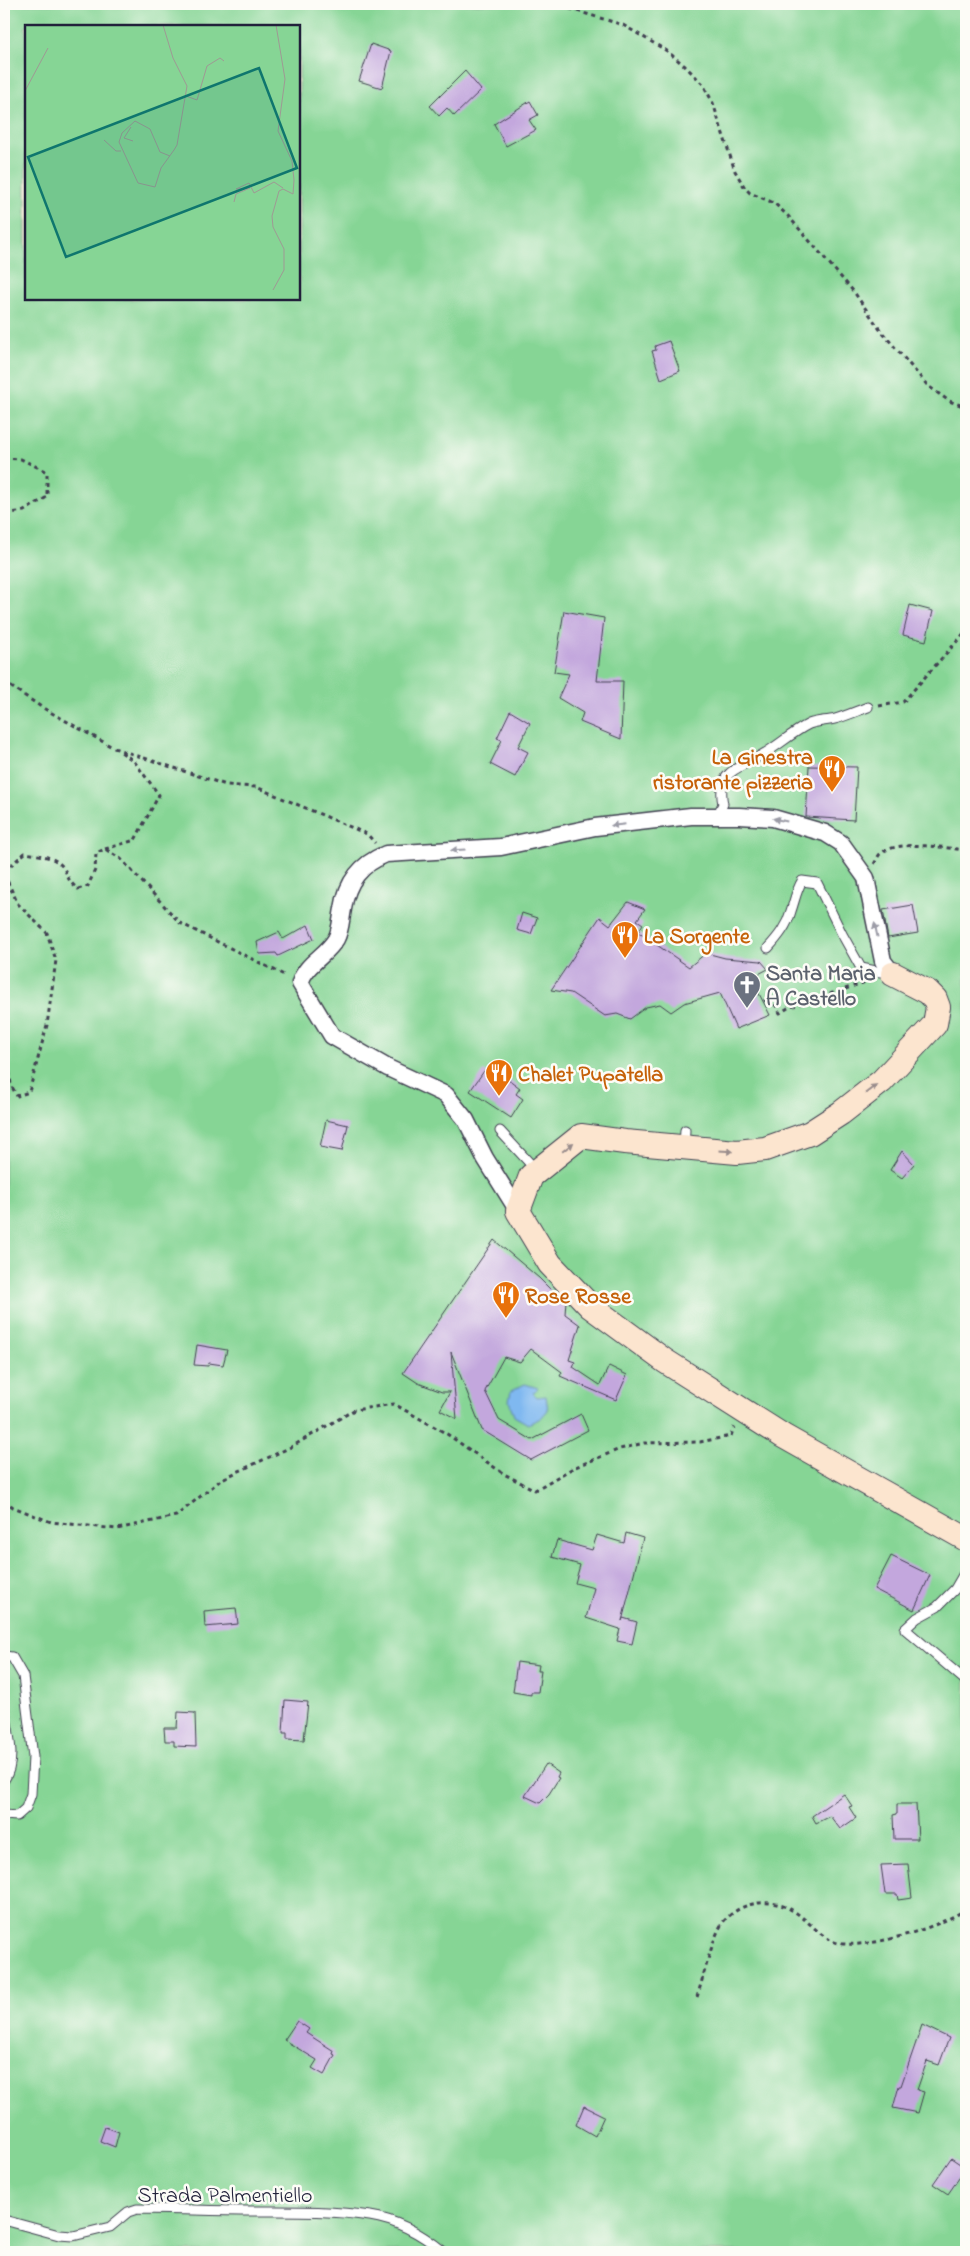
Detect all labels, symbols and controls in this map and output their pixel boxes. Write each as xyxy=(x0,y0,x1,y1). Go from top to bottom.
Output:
inset map xyxy=(25,25,300,300)
place label: La Ginestra ristorante pizzeria xyxy=(653,743,813,800)
restaurant icon: La Ginestra ristorante pizzeria xyxy=(817,754,847,793)
one-way arrow xyxy=(772,816,787,824)
one-way arrow xyxy=(610,821,626,829)
one-way arrow xyxy=(449,846,465,854)
restaurant icon: La Sorgente xyxy=(610,920,640,959)
place label: La Sorgente xyxy=(644,922,751,955)
one-way arrow xyxy=(872,922,880,938)
place label: Santa Maria A Castello xyxy=(766,959,876,1016)
church icon: Santa Maria A Castello xyxy=(732,970,762,1009)
restaurant icon: Chalet Pupatella xyxy=(484,1058,514,1097)
place label: Chalet Pupatella xyxy=(518,1060,663,1092)
one-way arrow xyxy=(865,1084,878,1095)
one-way arrow xyxy=(561,1141,574,1152)
one-way arrow xyxy=(718,1147,734,1155)
restaurant icon: Rose Rosse xyxy=(491,1280,521,1319)
place label: Rose Rosse xyxy=(525,1282,632,1314)
street label: Strada Palmentiello xyxy=(138,2181,312,2213)

